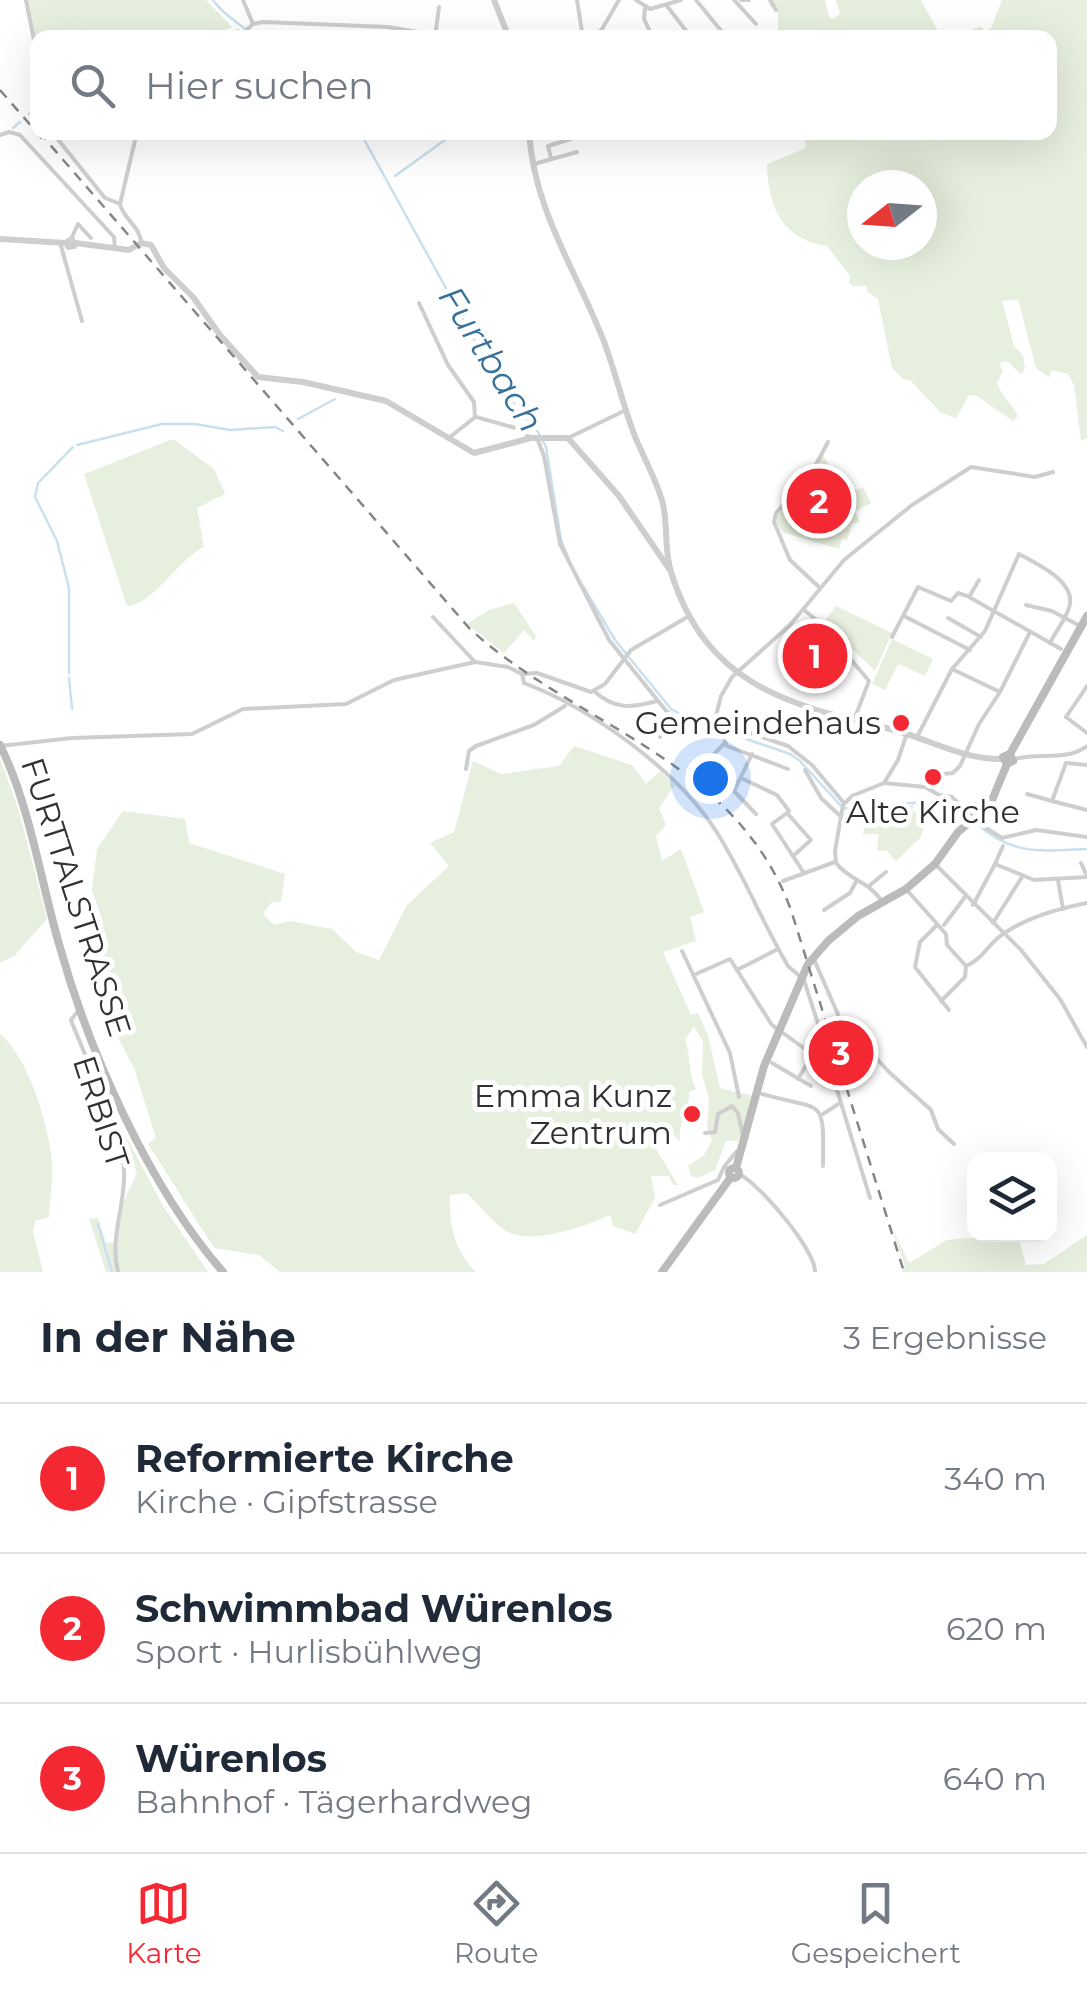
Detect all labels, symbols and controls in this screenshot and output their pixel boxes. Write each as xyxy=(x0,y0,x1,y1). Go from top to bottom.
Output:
search box xyxy=(30,30,1057,140)
icon: search xyxy=(65,58,120,113)
text: Hier suchen xyxy=(145,62,374,109)
north arrow xyxy=(847,170,937,260)
water label: Furtbach xyxy=(430,278,553,440)
pin: 2 xyxy=(786,464,852,538)
pin: 1 xyxy=(782,618,848,694)
place label: Gemeindehaus xyxy=(635,703,881,742)
marker: Gemeindehaus xyxy=(890,712,912,734)
street label: FURTTALSTRASSE xyxy=(13,753,140,1041)
your location xyxy=(685,753,736,804)
marker: Alte Kirche xyxy=(922,766,944,788)
place label: Alte Kirche xyxy=(846,792,1020,831)
pin: 3 xyxy=(808,1016,874,1090)
street label: ERBIST xyxy=(65,1051,138,1174)
place label: Emma Kunz Zentrum xyxy=(474,1076,672,1152)
marker: Emma Kunz Zentrum xyxy=(681,1103,703,1125)
map controls xyxy=(967,1152,1057,1242)
button: layers xyxy=(967,1152,1057,1242)
text: In der Nähe xyxy=(40,1311,296,1363)
text: 3 Ergebnisse xyxy=(843,1318,1047,1357)
text: Reformierte Kirche xyxy=(135,1435,514,1482)
text: 1 xyxy=(66,1459,79,1498)
text: 340 m xyxy=(944,1459,1047,1498)
text: Kirche · Gipfstrasse xyxy=(135,1482,438,1521)
text: Schwimmbad Würenlos xyxy=(135,1585,613,1632)
text: 2 xyxy=(63,1609,82,1648)
text: 620 m xyxy=(946,1609,1047,1648)
text: Sport · Hurlisbühlweg xyxy=(135,1632,483,1671)
text: Würenlos xyxy=(135,1735,327,1782)
text: 3 xyxy=(63,1759,82,1798)
text: 640 m xyxy=(943,1759,1047,1798)
text: Bahnhof · Tägerhardweg xyxy=(135,1782,532,1821)
tab: Karte xyxy=(126,1876,202,1970)
tab: Route xyxy=(454,1876,538,1970)
tab: Gespeichert xyxy=(791,1876,961,1970)

